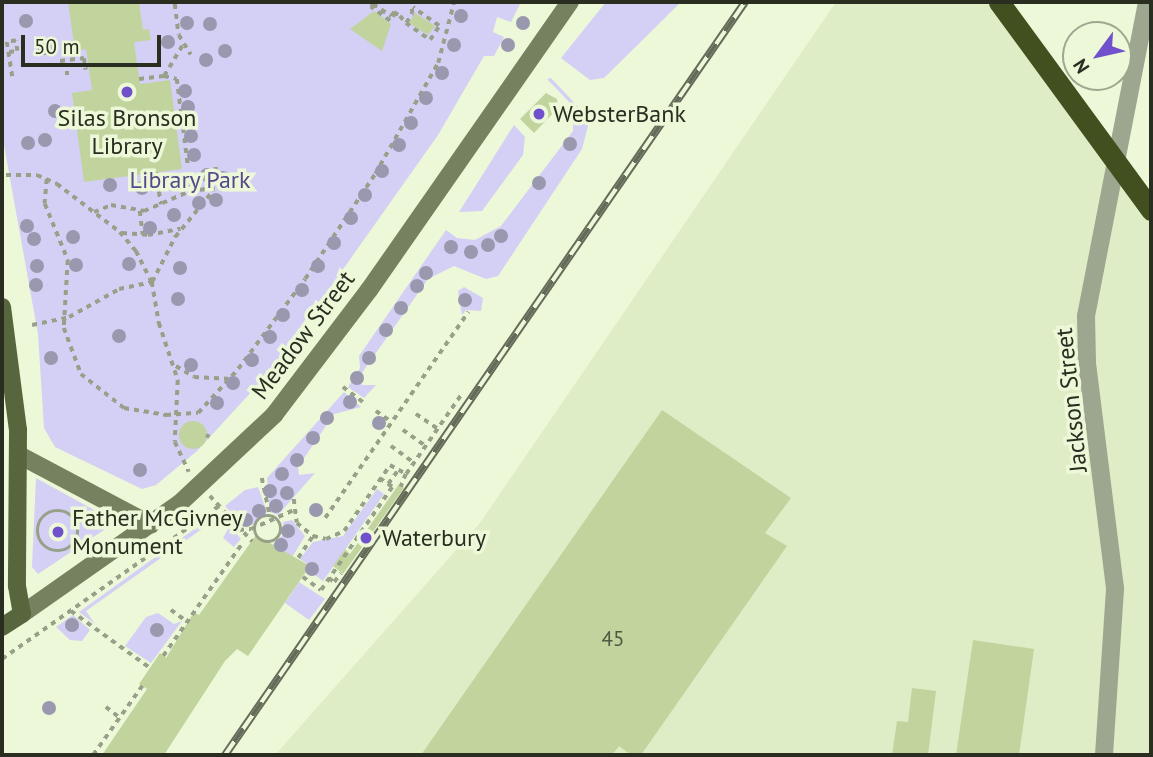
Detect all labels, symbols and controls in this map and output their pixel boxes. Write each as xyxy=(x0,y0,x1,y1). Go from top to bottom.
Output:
scale bar xyxy=(24,21,164,65)
north arrow xyxy=(1062,21,1132,91)
text: 50 m xyxy=(34,33,80,60)
text: N xyxy=(1068,55,1095,78)
marker: Silas Bronson Library xyxy=(119,84,135,100)
place label: WebsterBank xyxy=(553,100,686,128)
place label: Silas Bronson Library xyxy=(58,104,196,160)
marker: WebsterBank xyxy=(531,106,547,122)
park label: Library Park xyxy=(129,166,251,194)
street label: Meadow Street xyxy=(245,265,361,405)
street label: Jackson Street xyxy=(1049,326,1093,474)
place label: Father McGivney Monument xyxy=(72,504,243,560)
marker: Father McGivney Monument xyxy=(50,524,66,540)
place label: Waterbury xyxy=(382,524,486,552)
marker: Waterbury xyxy=(356,528,376,548)
house number: 45 xyxy=(602,626,624,652)

